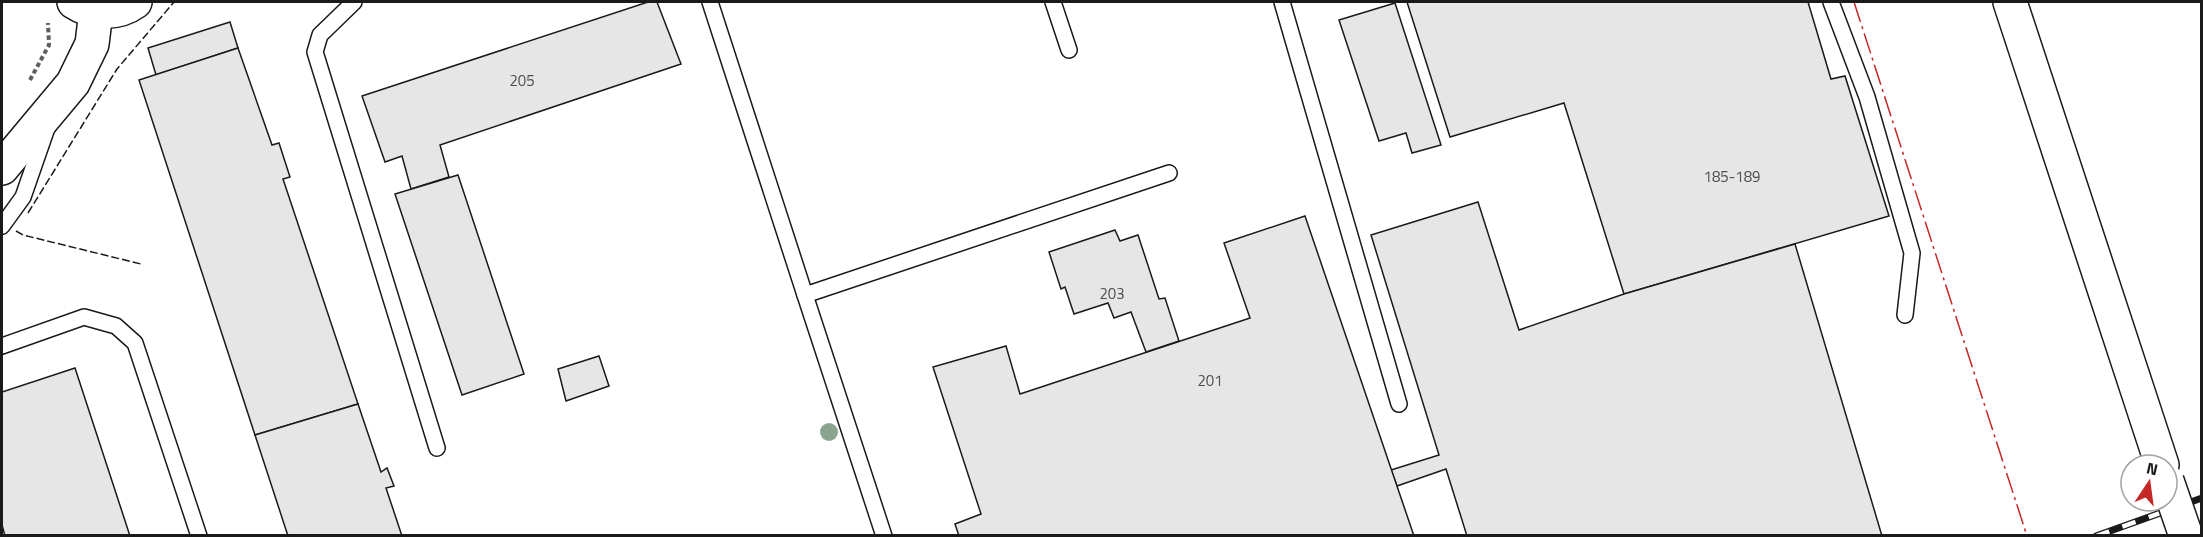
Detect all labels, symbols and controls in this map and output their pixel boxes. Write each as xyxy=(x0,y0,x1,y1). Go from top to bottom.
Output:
house number: 205 xyxy=(509,69,535,92)
house number: 185-189 xyxy=(1704,165,1760,188)
house number: 203 xyxy=(1099,282,1125,305)
house number: 201 xyxy=(1197,369,1223,392)
north arrow xyxy=(2119,453,2179,513)
text: N xyxy=(2144,455,2160,481)

